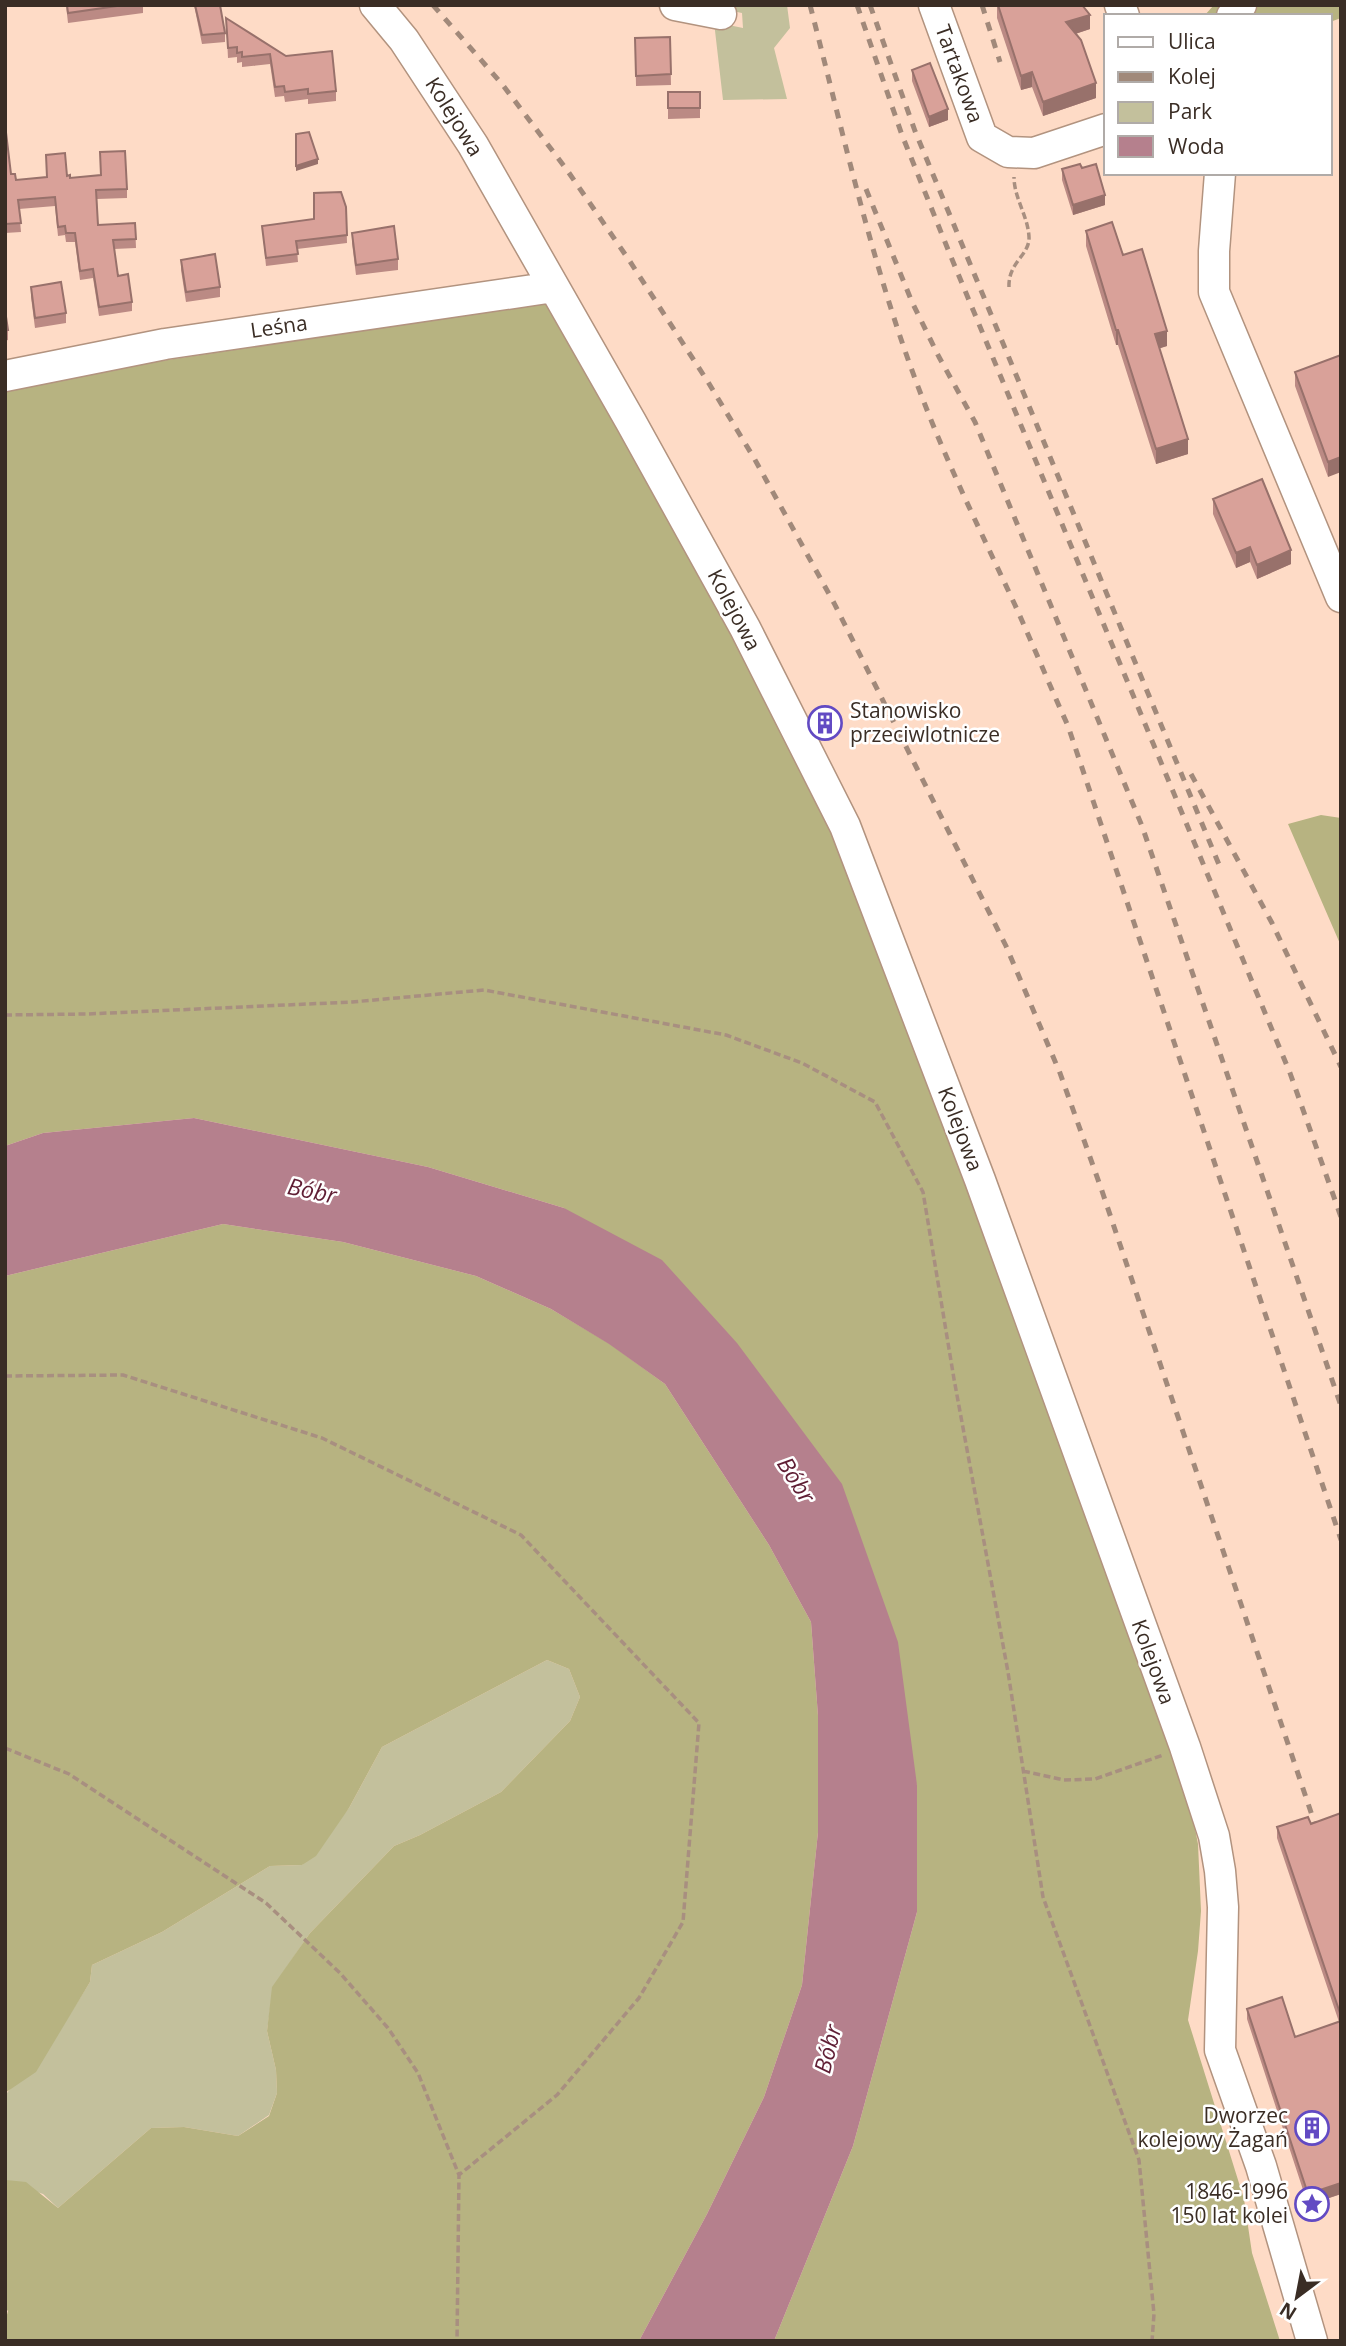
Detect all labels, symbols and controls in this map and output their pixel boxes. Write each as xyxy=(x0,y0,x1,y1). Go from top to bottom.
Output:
legend xyxy=(1104,14,1332,175)
street label: Tartakowa xyxy=(929,21,991,127)
text: Ulica xyxy=(1168,27,1216,55)
text: Kolej xyxy=(1168,62,1216,90)
street label: Kolejowa xyxy=(420,72,490,161)
text: Park xyxy=(1168,97,1212,125)
text: Woda xyxy=(1168,132,1225,160)
street label: Leśna xyxy=(249,308,309,344)
street label: Kolejowa xyxy=(702,564,768,655)
place label: Stanowisko przeciwlotnicze xyxy=(850,696,1000,748)
building icon: Stanowisko przeciwlotnicze xyxy=(806,704,844,742)
street label: Kolejowa xyxy=(932,1082,990,1175)
water label: Bóbr xyxy=(285,1169,340,1211)
water label: Bóbr xyxy=(770,1450,824,1510)
street label: Kolejowa xyxy=(1126,1615,1182,1708)
water label: Bóbr xyxy=(806,2020,849,2076)
place label: Dworzec kolejowy Żagań xyxy=(1137,2101,1288,2153)
building icon: Dworzec kolejowy Żagań xyxy=(1293,2109,1331,2147)
place label: 1846-1996 150 lat kolei xyxy=(1171,2177,1288,2229)
place icon: 1846-1996 150 lat kolei xyxy=(1293,2185,1331,2223)
north arrow xyxy=(1262,2262,1332,2332)
text: N xyxy=(1275,2296,1301,2327)

